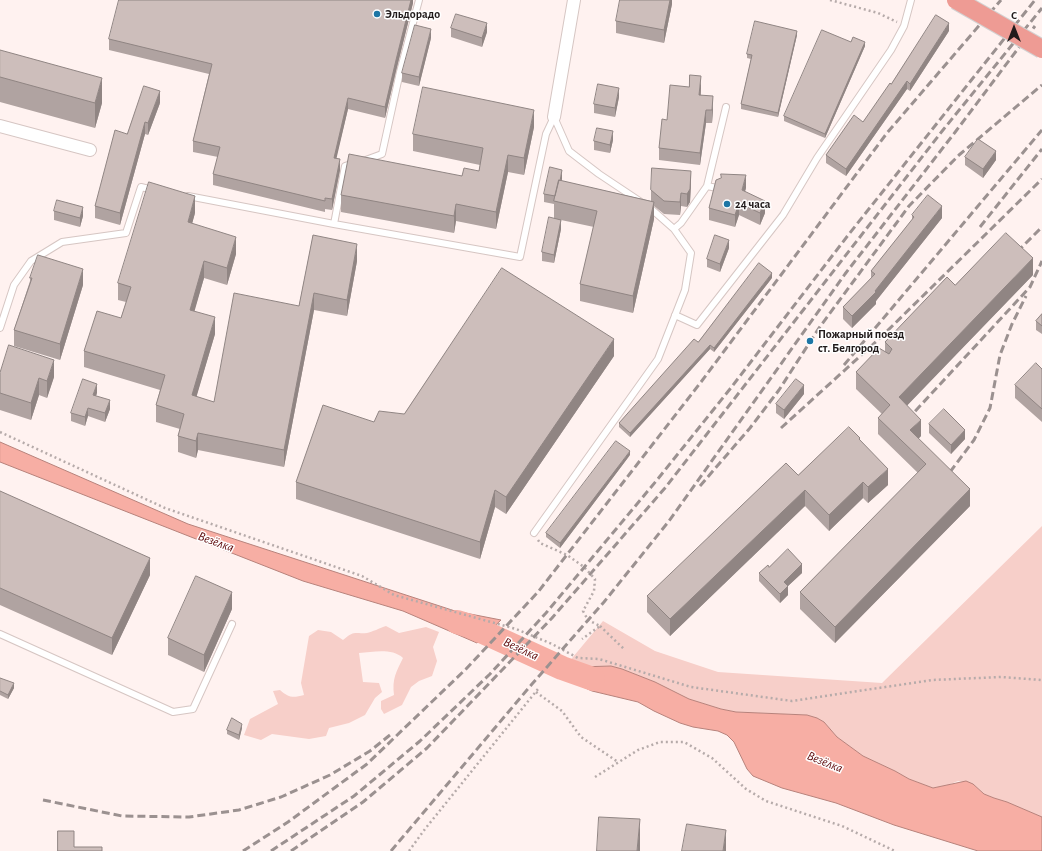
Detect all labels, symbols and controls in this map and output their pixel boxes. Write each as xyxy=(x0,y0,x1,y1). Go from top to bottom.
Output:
place label: Эльдорадо xyxy=(385,7,440,21)
north arrow xyxy=(994,8,1034,48)
marker: Эльдорадо xyxy=(372,9,382,19)
text: С xyxy=(1011,10,1017,21)
place label: 24 часа xyxy=(735,197,770,211)
marker: 24 часа xyxy=(722,199,732,209)
place label: Пожарный поезд ст. Белгород xyxy=(818,327,904,355)
marker: Пожарный поезд ст. Белгород xyxy=(805,336,815,346)
water label: Везёлка xyxy=(196,528,236,556)
water label: Везёлка xyxy=(501,634,541,664)
water label: Везёлка xyxy=(805,748,845,776)

